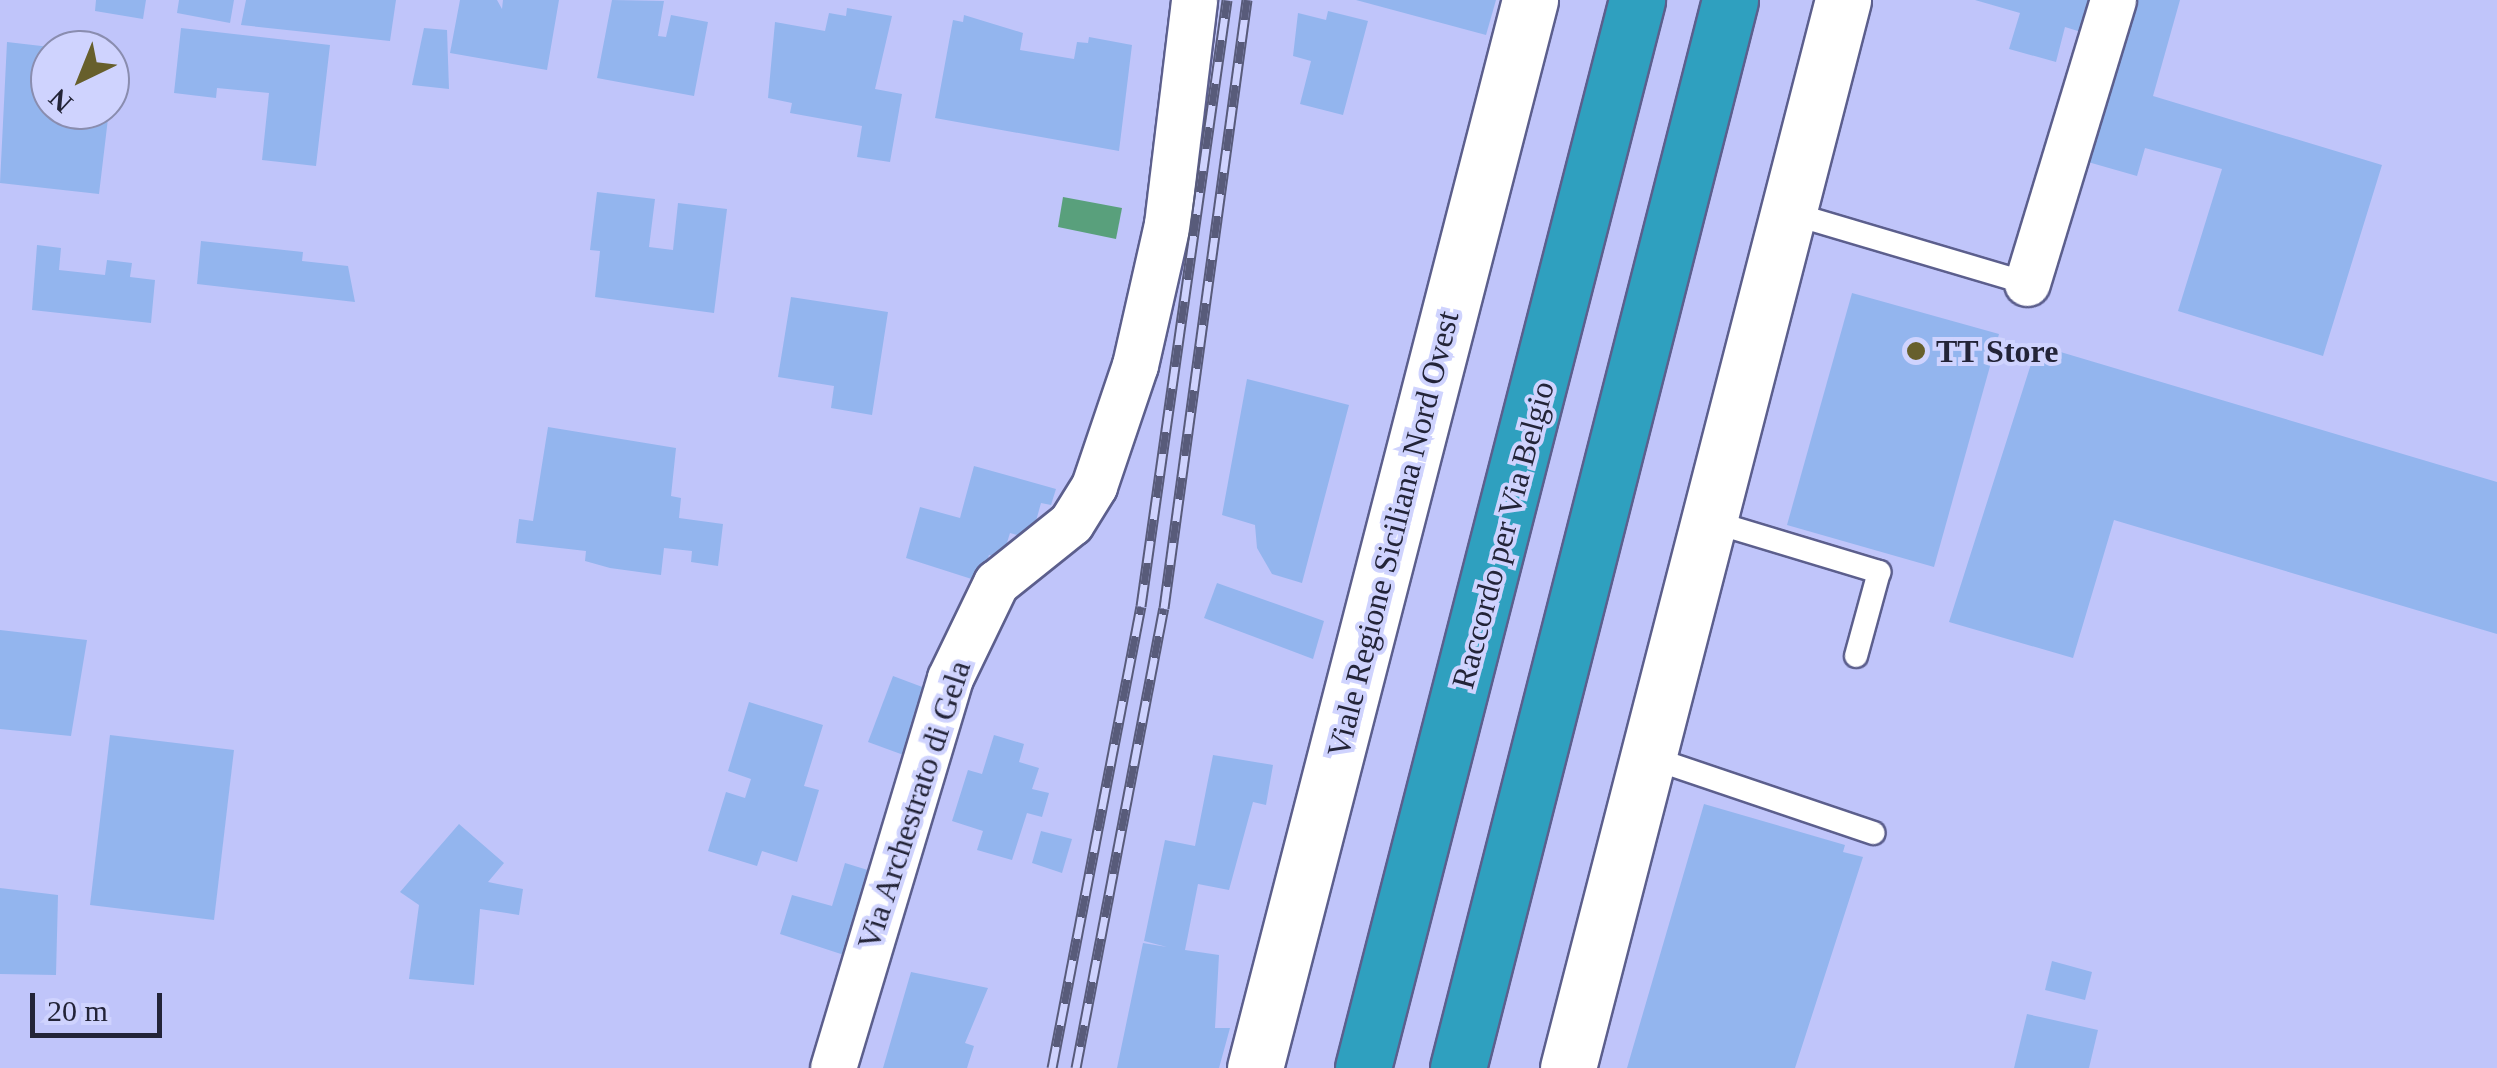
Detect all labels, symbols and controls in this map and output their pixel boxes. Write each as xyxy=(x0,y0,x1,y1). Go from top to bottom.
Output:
north arrow xyxy=(30,30,130,130)
text: N xyxy=(43,83,79,119)
street label: Viale Regione Siciliana Nord Ovest xyxy=(1319,307,1467,761)
place label: TT Store xyxy=(1936,332,2059,370)
marker: TT Store xyxy=(1905,340,1927,362)
street label: Raccordo per Via Belgio xyxy=(1443,377,1563,693)
street label: Via Archestrato di Gela xyxy=(849,655,979,955)
scale bar xyxy=(35,973,168,1035)
text: 20 m xyxy=(47,994,108,1027)

